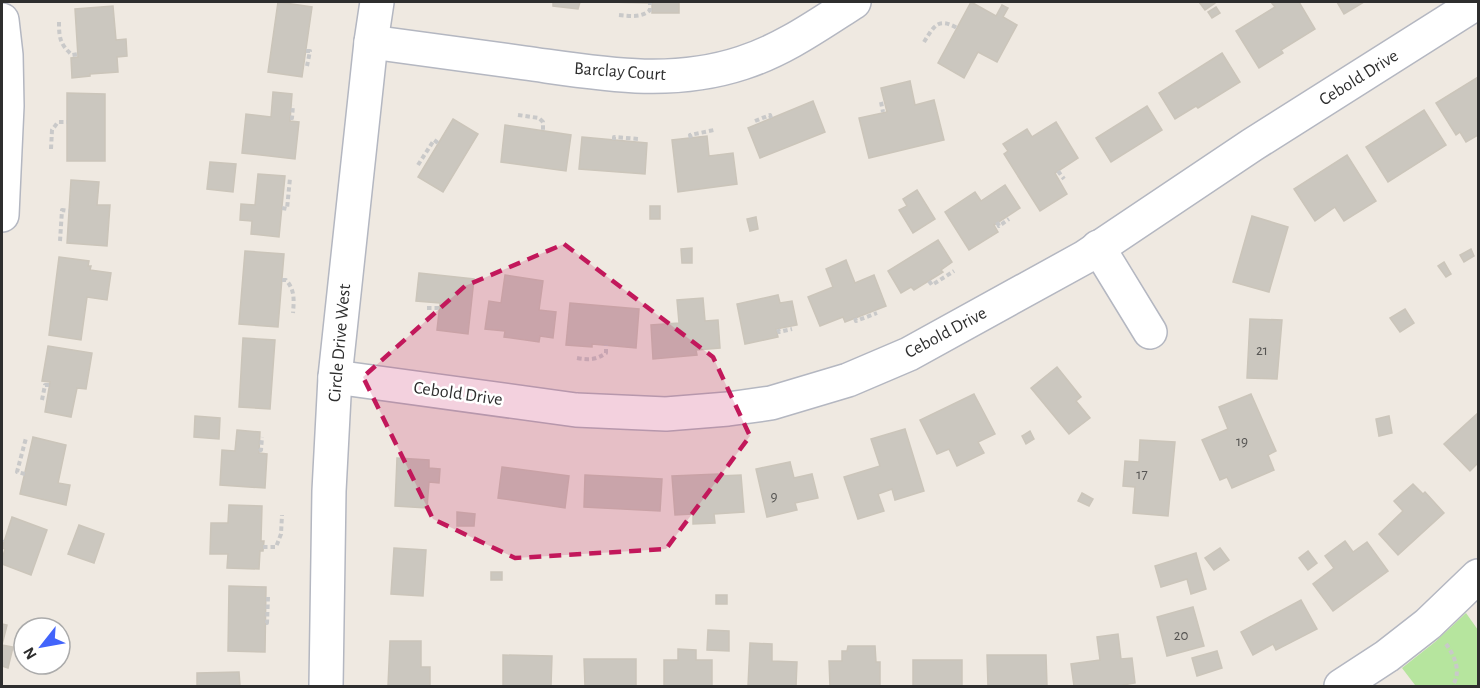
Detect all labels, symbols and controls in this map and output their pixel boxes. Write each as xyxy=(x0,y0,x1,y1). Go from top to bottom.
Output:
street label: Cebold Drive xyxy=(1316,47,1402,109)
street label: Barclay Court xyxy=(573,60,667,84)
street label: Circle Drive West xyxy=(326,283,354,403)
street label: Cebold Drive xyxy=(902,304,990,362)
house number: 21 xyxy=(1256,343,1268,358)
street label: Cebold Drive xyxy=(412,379,504,409)
house number: 19 xyxy=(1236,434,1248,449)
house number: 17 xyxy=(1136,467,1148,482)
house number: 9 xyxy=(770,489,778,504)
north arrow xyxy=(12,616,72,676)
house number: 20 xyxy=(1174,628,1188,643)
text: N xyxy=(20,644,40,662)

